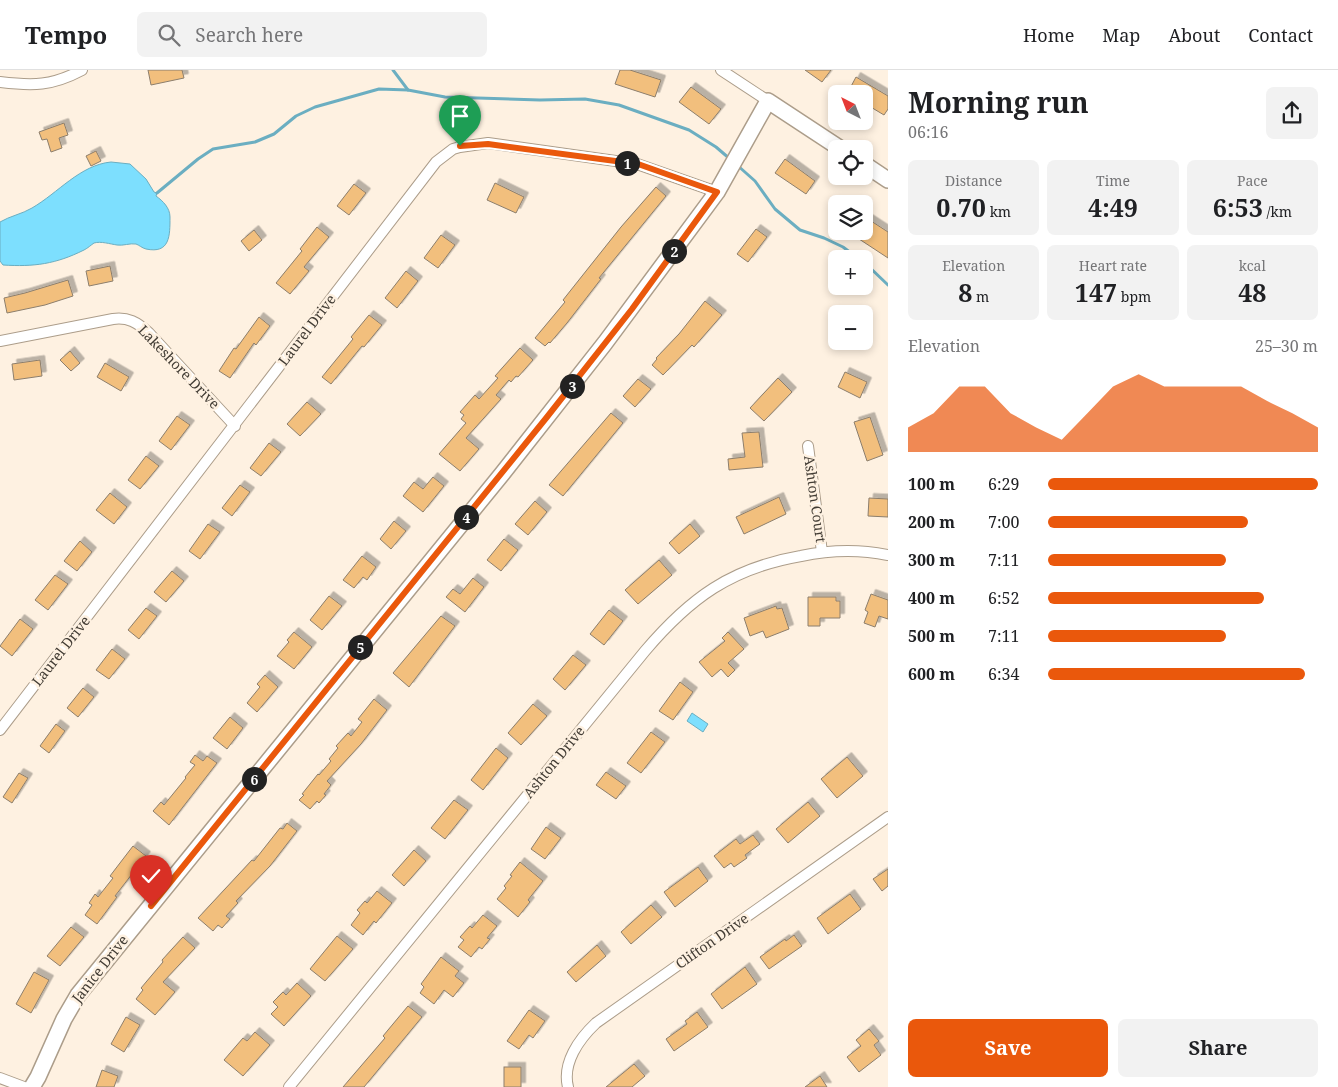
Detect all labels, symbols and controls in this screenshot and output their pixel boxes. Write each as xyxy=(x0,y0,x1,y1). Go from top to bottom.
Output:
search box xyxy=(137,12,487,57)
text: Tempo xyxy=(25,18,107,51)
icon: search xyxy=(155,21,183,49)
text: Search here xyxy=(195,22,303,48)
text: Home xyxy=(1023,23,1074,47)
text: Map xyxy=(1102,23,1140,47)
text: About xyxy=(1168,23,1220,47)
text: Contact xyxy=(1248,23,1313,47)
text: Morning run xyxy=(908,83,1089,121)
north arrow xyxy=(828,85,872,130)
map controls xyxy=(828,85,873,350)
button: share xyxy=(1266,87,1318,139)
pin xyxy=(439,95,481,146)
icon: arrive xyxy=(446,102,474,130)
text: 06:16 xyxy=(908,121,948,143)
button: locate xyxy=(828,140,873,185)
pin: 1 xyxy=(614,150,640,176)
text: 1 xyxy=(624,154,631,173)
text: Distance xyxy=(945,171,1002,190)
text: Time xyxy=(1096,171,1130,190)
text: Pace xyxy=(1237,171,1268,190)
text: 0.70 xyxy=(936,190,986,224)
text: 4:49 xyxy=(1088,190,1138,224)
text: 6:53 xyxy=(1213,190,1263,224)
button: layers xyxy=(828,195,873,240)
text: km xyxy=(986,202,1011,221)
text: /km xyxy=(1263,202,1292,221)
pin: 2 xyxy=(662,238,686,264)
text: 2 xyxy=(671,242,678,261)
button: + xyxy=(828,250,873,295)
text: Elevation xyxy=(942,256,1005,275)
text: Heart rate xyxy=(1079,256,1147,275)
text: kcal xyxy=(1239,256,1266,275)
text: 8 xyxy=(958,275,972,309)
text: 147 xyxy=(1075,275,1117,309)
text: 48 xyxy=(1238,275,1266,309)
text: m xyxy=(972,287,989,306)
text: bpm xyxy=(1117,287,1151,306)
street label: Laurel Drive xyxy=(274,290,340,369)
button: − xyxy=(828,305,873,350)
street label: Lakeshore Drive xyxy=(134,321,224,413)
text: Elevation xyxy=(908,335,980,357)
text: 25–30 m xyxy=(1255,335,1318,357)
pin: 3 xyxy=(560,374,584,398)
text: 3 xyxy=(569,377,576,396)
street label: Ashton Court xyxy=(800,454,831,544)
text: 100 m xyxy=(908,473,955,495)
text: 6:29 xyxy=(988,473,1019,495)
pin: 4 xyxy=(454,504,478,530)
text: 4 xyxy=(463,508,470,527)
text: 200 m xyxy=(908,511,955,533)
text: 7:00 xyxy=(988,511,1019,533)
text: 300 m xyxy=(908,549,955,571)
text: 7:11 xyxy=(988,549,1019,571)
text: 400 m xyxy=(908,587,955,609)
text: 6:52 xyxy=(988,587,1019,609)
street label: Laurel Drive xyxy=(27,612,94,690)
text: 500 m xyxy=(908,625,955,647)
text: 7:11 xyxy=(988,625,1019,647)
pin: 5 xyxy=(348,634,372,660)
text: 5 xyxy=(357,638,364,657)
text: 600 m xyxy=(908,663,955,685)
text: 6:34 xyxy=(988,663,1019,685)
street label: Ashton Drive xyxy=(519,722,589,802)
pin: 6 xyxy=(242,766,266,792)
text: 6 xyxy=(251,770,258,789)
pin xyxy=(130,855,172,906)
icon: check xyxy=(137,862,165,890)
street label: Clifton Drive xyxy=(671,908,752,973)
street label: Janice Drive xyxy=(66,931,132,1007)
button: Save xyxy=(908,1019,1108,1077)
button: Share xyxy=(1118,1019,1318,1077)

